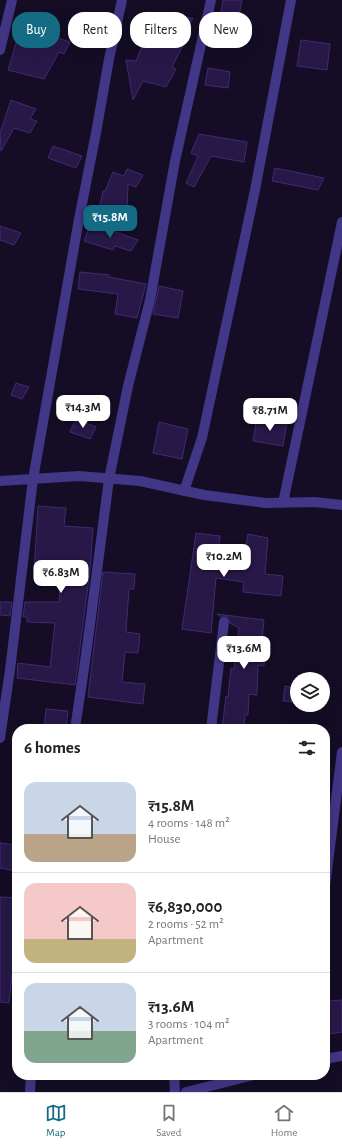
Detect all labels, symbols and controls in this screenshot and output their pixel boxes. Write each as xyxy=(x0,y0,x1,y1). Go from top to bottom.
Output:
chip: Buy xyxy=(12,12,60,48)
chip: Rent xyxy=(68,12,122,48)
chip: Filters xyxy=(130,12,191,48)
chip: New xyxy=(199,12,252,48)
pin: ₹15.8M xyxy=(77,205,143,239)
text: ₹15.8M xyxy=(92,211,128,224)
pin: ₹14.3M xyxy=(50,395,116,429)
pin: ₹8.71M xyxy=(237,398,303,432)
text: ₹14.3M xyxy=(65,401,101,414)
text: ₹8.71M xyxy=(252,404,288,417)
pin: ₹10.2M xyxy=(191,544,257,578)
text: ₹10.2M xyxy=(206,550,242,563)
pin: ₹6.83M xyxy=(28,560,94,594)
text: ₹6.83M xyxy=(42,566,80,579)
pin: ₹13.6M xyxy=(211,636,277,670)
text: ₹13.6M xyxy=(226,642,262,655)
map controls xyxy=(290,672,330,712)
button: layers xyxy=(290,672,330,712)
icon: filters xyxy=(296,737,318,759)
text: 6 homes xyxy=(24,739,80,756)
text: ₹15.8M xyxy=(148,797,194,814)
icon: home xyxy=(56,798,104,846)
text: 4 rooms · 148 m² xyxy=(148,817,230,830)
text: House xyxy=(148,833,180,846)
text: ₹6,830,000 xyxy=(148,898,222,915)
icon: home xyxy=(56,899,104,947)
text: 2 rooms · 52 m² xyxy=(148,918,224,931)
text: Apartment xyxy=(148,934,203,947)
text: ₹13.6M xyxy=(148,998,194,1015)
icon: home xyxy=(56,999,104,1047)
text: 3 rooms · 104 m² xyxy=(148,1018,229,1031)
text: Apartment xyxy=(148,1034,203,1047)
tab: Map xyxy=(45,1102,67,1139)
tab: Saved xyxy=(156,1102,181,1139)
tab: Home xyxy=(271,1102,297,1139)

